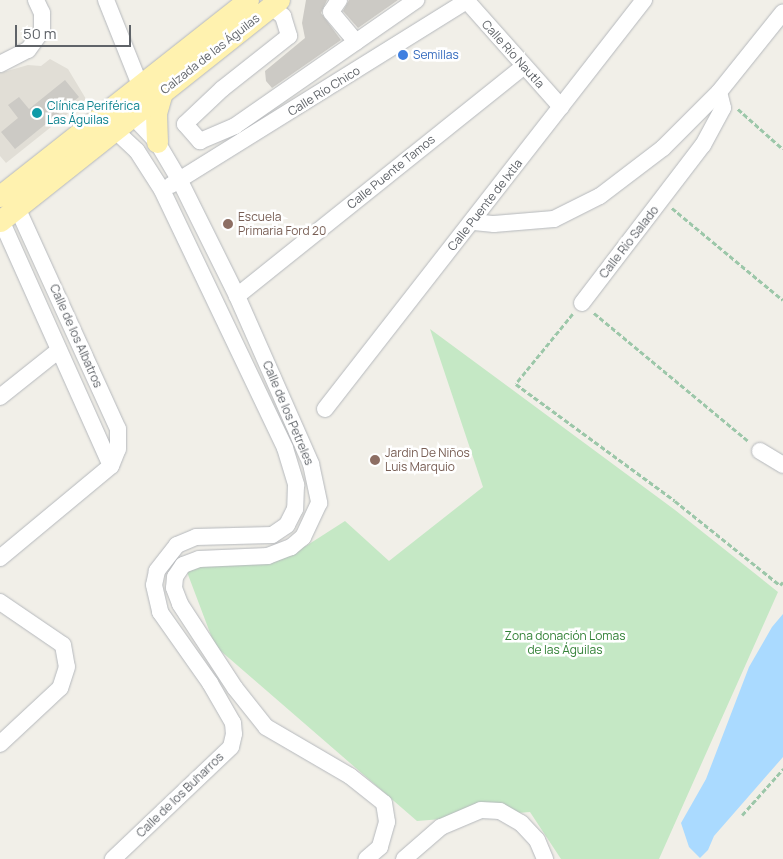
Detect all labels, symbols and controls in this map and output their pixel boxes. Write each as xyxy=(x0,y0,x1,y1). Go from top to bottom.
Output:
street label: Calzada de las Águilas xyxy=(158,11,262,97)
scale bar xyxy=(18,15,134,47)
street label: Calle Río Nautla xyxy=(479,17,547,91)
text: 50 m xyxy=(23,23,57,44)
place label: Semillas xyxy=(413,48,459,62)
marker: Semillas xyxy=(397,49,409,61)
street label: Calle Río Chico xyxy=(285,63,363,119)
place label: Clínica Periférica Las Águilas xyxy=(47,99,140,127)
marker: Clínica Periférica Las Águilas xyxy=(31,107,43,119)
street label: Calle Puente Tamos xyxy=(344,132,438,212)
street label: Calle Puente de Ixtla xyxy=(445,156,525,254)
street label: Calle Río Salado xyxy=(596,203,662,281)
place label: Escuela Primaria Ford 20 xyxy=(238,210,326,238)
marker: Escuela Primaria Ford 20 xyxy=(222,218,234,230)
street label: Calle de los Albatros xyxy=(47,282,105,390)
street label: Calle de los Petreles xyxy=(260,359,316,467)
place label: Jardin De Niños Luis Marquio xyxy=(385,446,470,474)
marker: Jardin De Niños Luis Marquio xyxy=(369,454,381,466)
park label: Zona donación Lomas de las Águilas xyxy=(505,629,625,657)
street label: Calle de los Buharros xyxy=(133,750,227,840)

